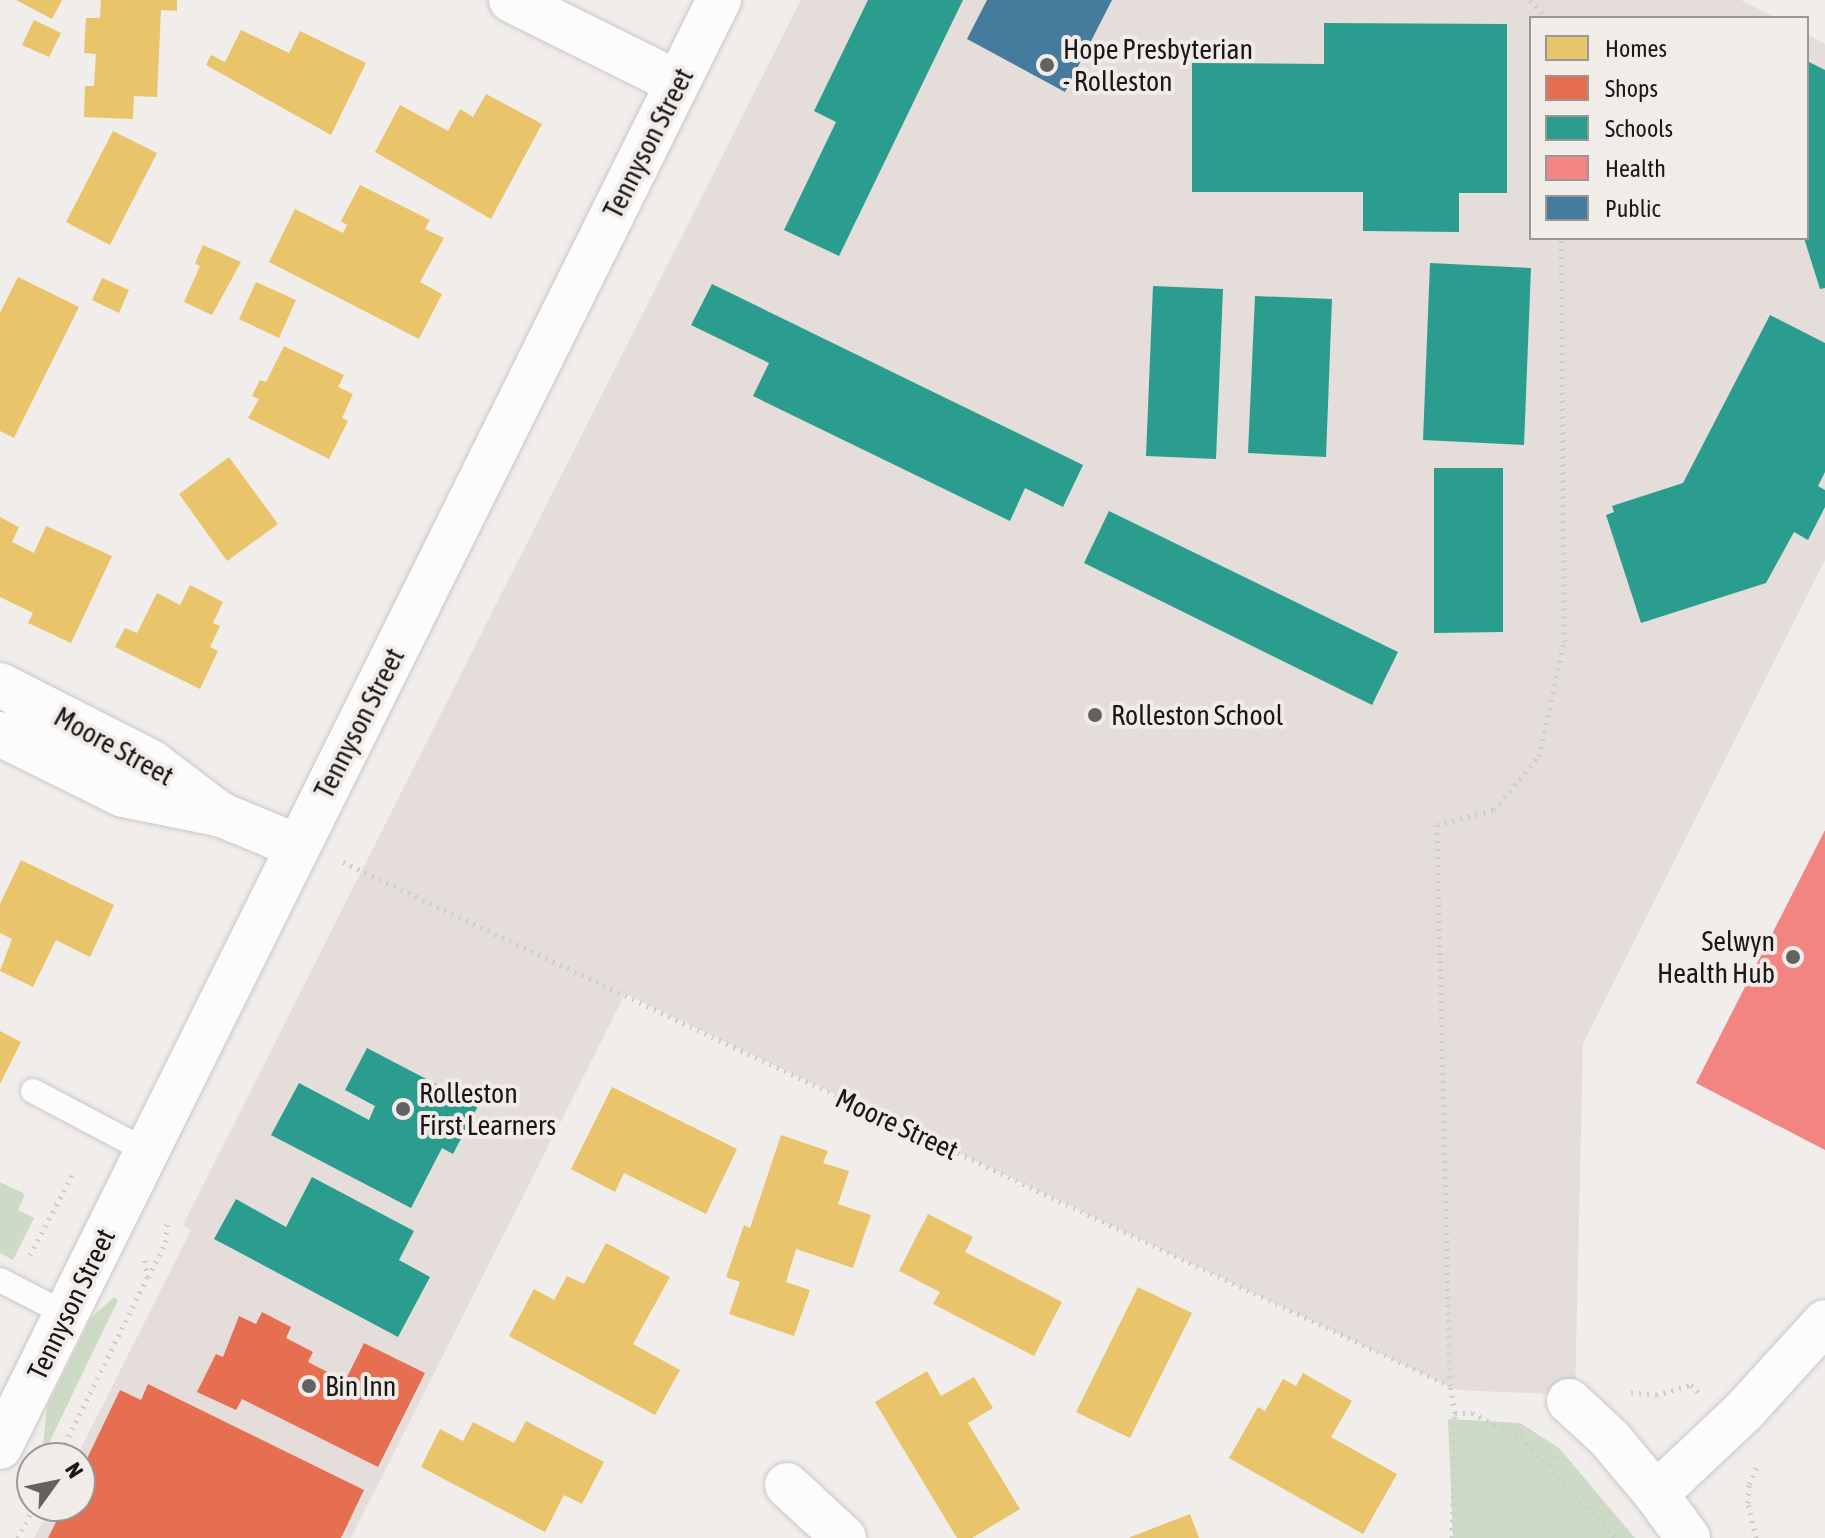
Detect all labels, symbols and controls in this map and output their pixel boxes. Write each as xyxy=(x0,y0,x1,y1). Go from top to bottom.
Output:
legend xyxy=(1529,16,1809,240)
place label: Hope Presbyterian - Rolleston xyxy=(1063,32,1253,98)
text: Homes xyxy=(1605,35,1667,62)
marker: Hope Presbyterian - Rolleston xyxy=(1038,56,1056,74)
street label: Tennyson Street xyxy=(596,62,700,224)
text: Shops xyxy=(1605,75,1658,102)
text: Schools xyxy=(1605,115,1673,142)
text: Health xyxy=(1605,155,1666,182)
text: Public xyxy=(1605,195,1661,222)
street label: Tennyson Street xyxy=(307,642,411,804)
place label: Rolleston School xyxy=(1111,698,1283,732)
street label: Moore Street xyxy=(48,699,180,793)
marker: Rolleston School xyxy=(1086,706,1104,724)
place label: Selwyn Health Hub xyxy=(1657,924,1775,990)
marker: Selwyn Health Hub xyxy=(1782,946,1804,968)
place label: Rolleston First Learners xyxy=(419,1076,556,1142)
street label: Moore Street xyxy=(830,1081,964,1167)
marker: Rolleston First Learners xyxy=(394,1100,412,1118)
street label: Tennyson Street xyxy=(20,1223,122,1385)
place label: Bin Inn xyxy=(325,1369,396,1403)
marker: Bin Inn xyxy=(300,1377,318,1395)
north arrow xyxy=(16,1442,96,1522)
text: N xyxy=(60,1457,89,1483)

